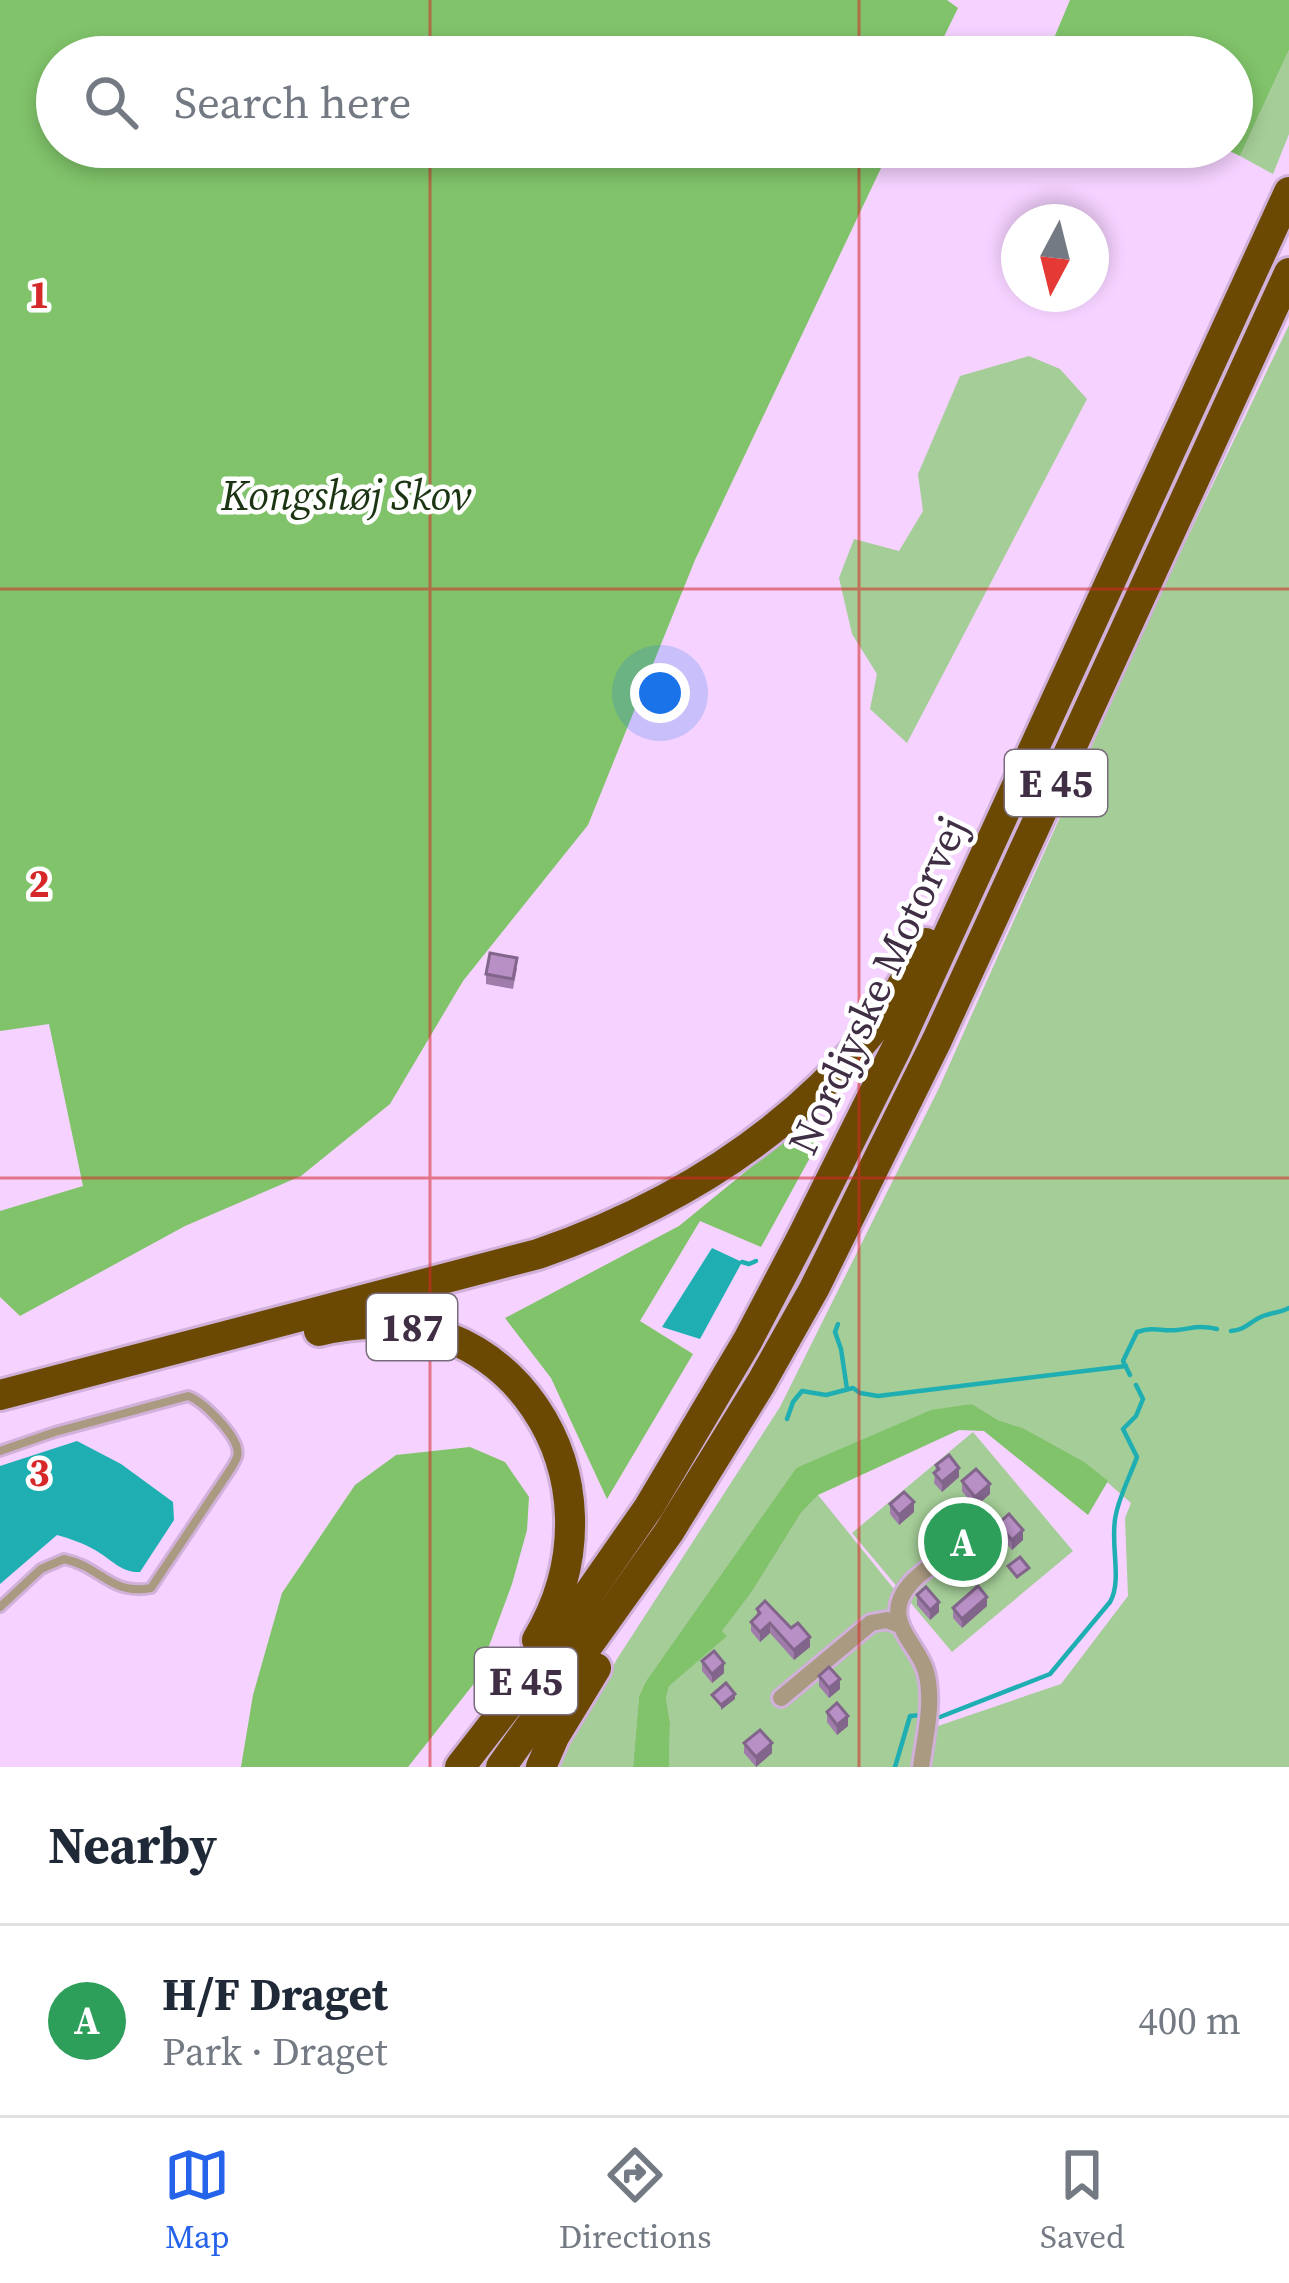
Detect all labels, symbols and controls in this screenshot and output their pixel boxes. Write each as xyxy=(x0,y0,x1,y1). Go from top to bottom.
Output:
search box xyxy=(36,36,1253,168)
icon: search xyxy=(78,69,144,135)
text: Search here xyxy=(174,71,411,133)
north arrow xyxy=(1001,204,1109,312)
text: 1 xyxy=(28,268,50,321)
park label: Kongshøj Skov xyxy=(220,466,472,524)
your location xyxy=(630,663,690,723)
road number: E 45 xyxy=(1005,750,1107,816)
street label: Nordjyske Motorvej xyxy=(773,807,981,1163)
text: 2 xyxy=(28,857,50,910)
road number: 187 xyxy=(367,1294,457,1360)
text: 3 xyxy=(28,1446,50,1499)
pin: A xyxy=(924,1497,1002,1587)
road number: E 45 xyxy=(475,1648,577,1714)
text: Nearby xyxy=(48,1810,217,1880)
text: H/F Draget xyxy=(162,1963,388,2025)
text: A xyxy=(74,1994,100,2047)
text: 400 m xyxy=(1138,1994,1241,2047)
text: Park · Draget xyxy=(162,2025,388,2078)
tab: Map xyxy=(164,2142,230,2259)
tab: Directions xyxy=(559,2142,712,2259)
tab: Saved xyxy=(1040,2142,1125,2259)

